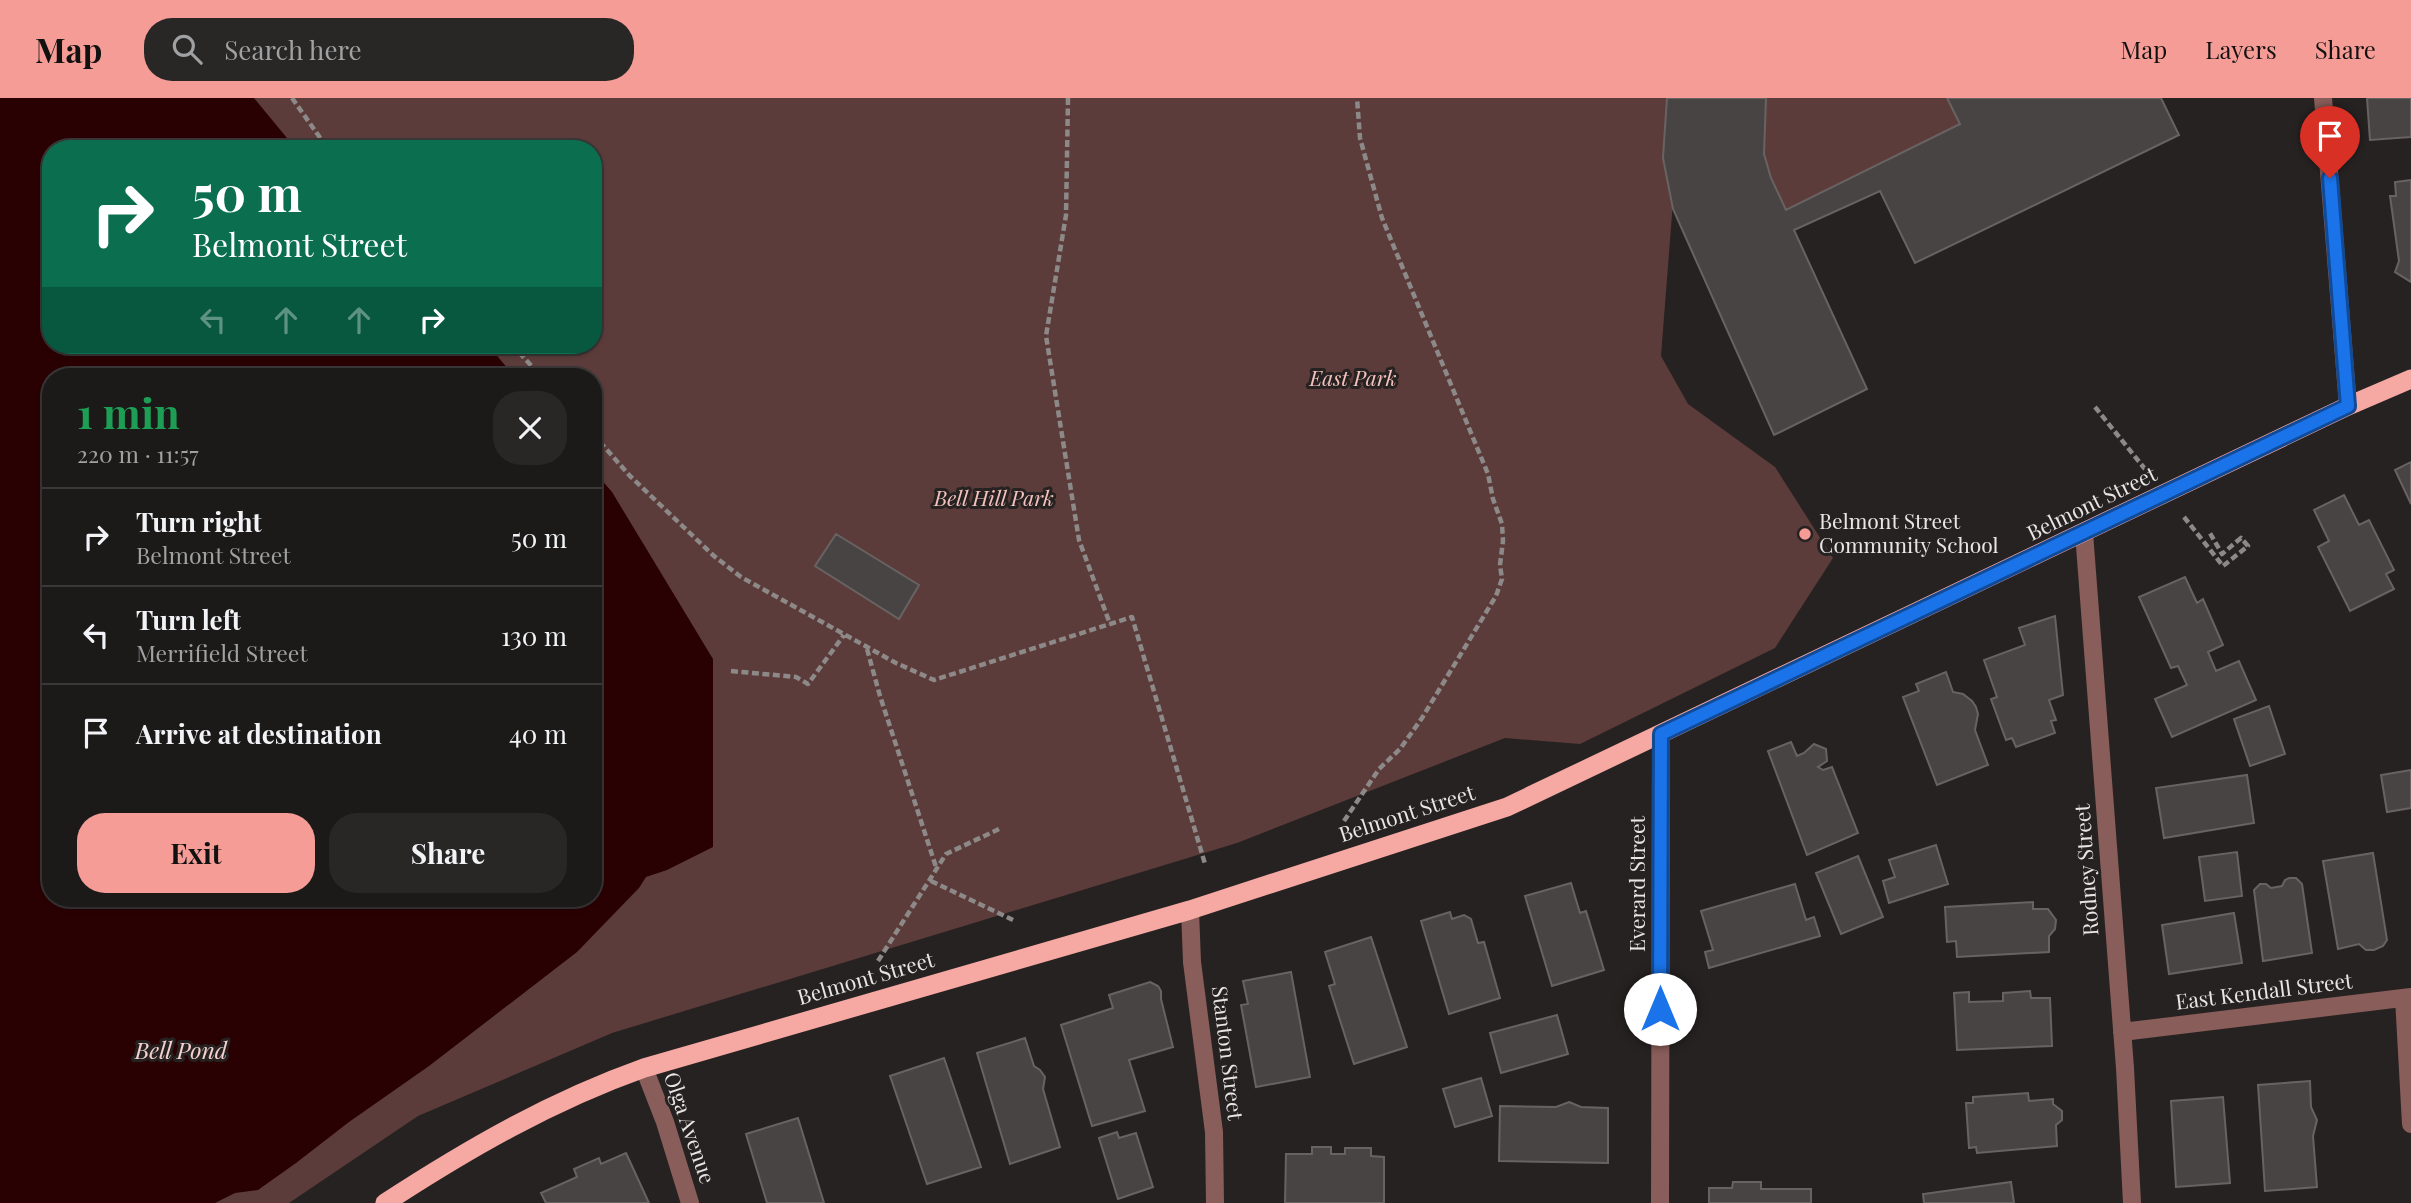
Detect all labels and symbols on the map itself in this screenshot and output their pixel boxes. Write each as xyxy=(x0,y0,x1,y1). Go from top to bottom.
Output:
pin xyxy=(2300,106,2360,178)
park label: East Park xyxy=(1308,363,1397,391)
street label: Belmont Street xyxy=(2022,458,2161,546)
park label: Bell Hill Park xyxy=(933,483,1054,511)
place label: Belmont Street Community School xyxy=(1819,506,1999,558)
marker: Belmont Street Community School xyxy=(1797,526,1813,542)
street label: Belmont Street xyxy=(1335,777,1478,847)
street label: Rodney Street xyxy=(2066,803,2104,937)
street label: Everard Street xyxy=(1622,815,1650,952)
street label: Belmont Street xyxy=(794,944,938,1010)
street label: East Kendall Street xyxy=(2174,965,2354,1015)
position arrow xyxy=(1623,972,1697,1046)
street label: Stanton Street xyxy=(1207,984,1251,1122)
water label: Bell Pond xyxy=(134,1034,228,1065)
street label: Olga Avenue xyxy=(659,1068,723,1187)

